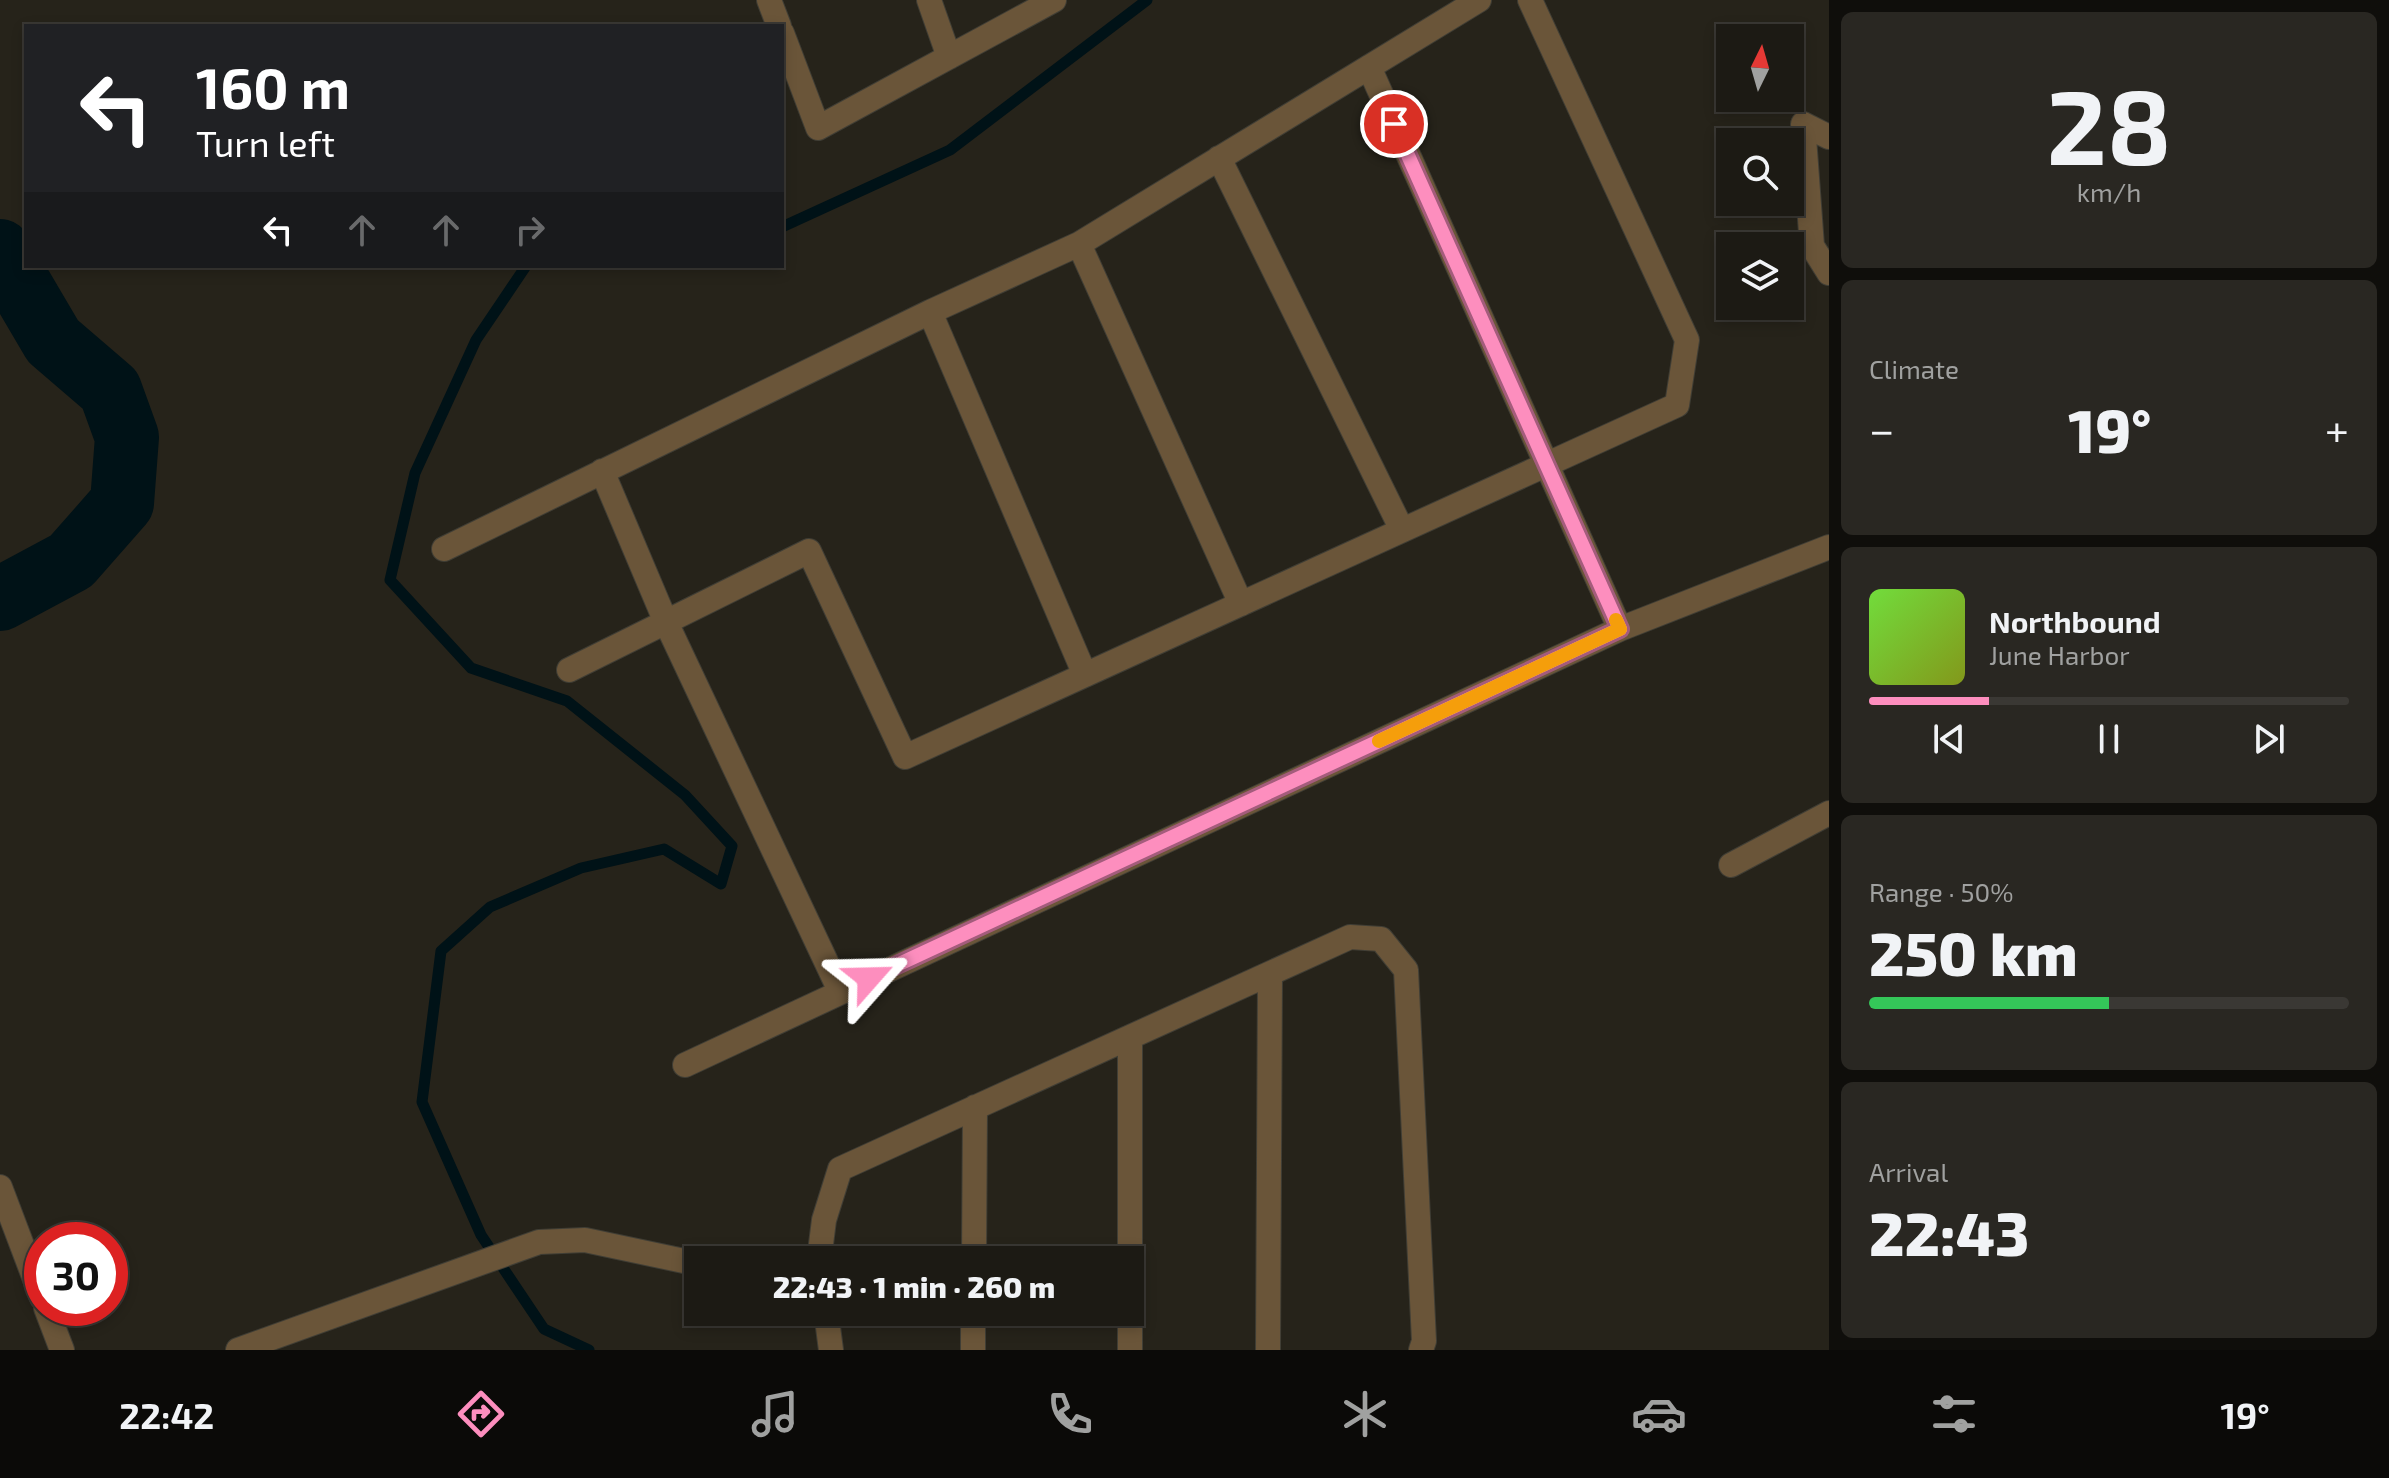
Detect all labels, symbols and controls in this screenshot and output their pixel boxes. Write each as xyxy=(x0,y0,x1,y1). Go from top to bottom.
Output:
north arrow xyxy=(1716,24,1804,112)
map controls xyxy=(1716,24,1804,320)
text: 160 m xyxy=(196,53,350,120)
icon: left xyxy=(64,56,168,160)
text: 28 xyxy=(2046,61,2172,186)
pin xyxy=(1360,90,1428,158)
icon: arrive xyxy=(1372,102,1416,146)
text: Turn left xyxy=(196,121,335,164)
button: search xyxy=(1716,128,1804,216)
text: km/h xyxy=(2077,176,2141,207)
icon: left xyxy=(256,208,300,252)
icon: ahead xyxy=(340,208,384,252)
icon: ahead xyxy=(424,208,468,252)
icon: right xyxy=(508,208,552,252)
button: layers xyxy=(1716,232,1804,320)
text: Climate xyxy=(1869,353,1959,384)
text: 19° xyxy=(2068,393,2151,465)
text: − xyxy=(1869,402,1895,455)
text: + xyxy=(2325,402,2349,455)
text: Northbound xyxy=(1989,603,2161,639)
text: June Harbor xyxy=(1989,639,2130,670)
icon: previous xyxy=(1927,717,1971,761)
icon: pause xyxy=(2087,717,2131,761)
icon: next xyxy=(2247,717,2291,761)
text: Range · 50% xyxy=(1869,876,2013,907)
text: 250 km xyxy=(1869,916,2078,988)
position arrow xyxy=(827,936,911,1020)
text: Arrival xyxy=(1869,1156,1948,1187)
text: 22:43 xyxy=(1869,1196,2029,1268)
speed limit sign: 30 xyxy=(24,1222,128,1326)
text: 22:43 · 1 min · 260 m xyxy=(773,1268,1055,1304)
icon: directions xyxy=(453,1386,509,1442)
icon: music xyxy=(747,1386,803,1442)
icon: phone xyxy=(1042,1386,1098,1442)
icon: climate xyxy=(1337,1386,1393,1442)
icon: car xyxy=(1631,1386,1687,1442)
icon: filters xyxy=(1926,1386,1982,1442)
text: 22:42 xyxy=(119,1393,214,1436)
text: 19° xyxy=(2221,1393,2270,1436)

